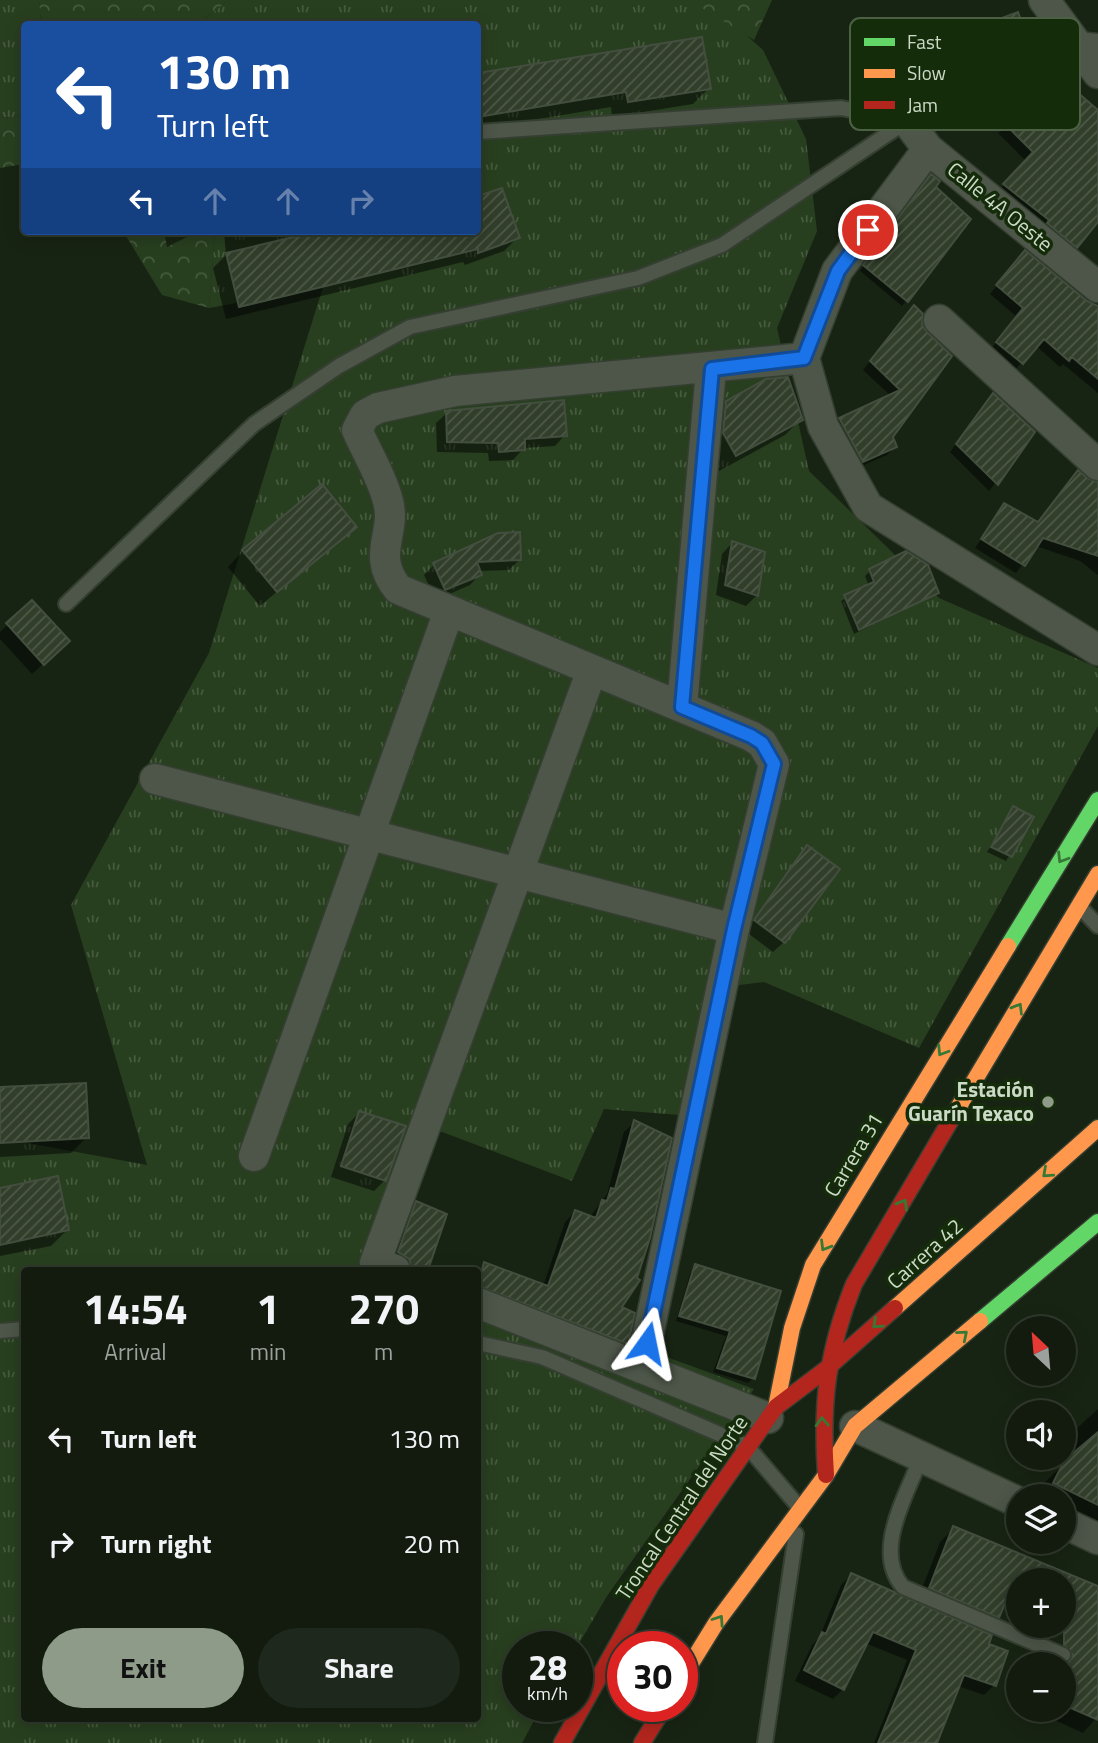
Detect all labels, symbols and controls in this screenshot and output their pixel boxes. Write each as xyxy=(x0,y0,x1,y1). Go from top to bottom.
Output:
legend xyxy=(850,18,1080,130)
text: Fast xyxy=(907,27,942,56)
text: 130 m xyxy=(157,33,291,108)
icon: left xyxy=(42,49,133,140)
text: Slow xyxy=(907,58,946,87)
text: Jam xyxy=(907,90,938,119)
text: Turn left xyxy=(157,101,269,149)
street label: Calle 4A Oeste xyxy=(941,154,1060,259)
icon: left xyxy=(123,182,161,220)
icon: ahead xyxy=(196,182,234,220)
icon: ahead xyxy=(269,182,307,220)
icon: right xyxy=(342,182,380,220)
pin xyxy=(838,200,898,260)
icon: arrive xyxy=(849,211,887,249)
one-way arrow xyxy=(1058,850,1071,863)
one-way arrow xyxy=(1010,1003,1023,1016)
one-way arrow xyxy=(938,1044,951,1057)
place label: Estación Guarín Texaco xyxy=(908,1073,1034,1129)
marker: Estación Guarín Texaco xyxy=(1040,1094,1056,1110)
street label: Carrera 31 xyxy=(816,1106,891,1203)
one-way arrow xyxy=(1042,1165,1055,1177)
one-way arrow xyxy=(895,1199,908,1212)
street label: Carrera 42 xyxy=(879,1210,970,1296)
one-way arrow xyxy=(820,1238,833,1251)
text: 14:54 xyxy=(83,1276,188,1340)
text: 1 xyxy=(256,1276,280,1340)
text: 270 xyxy=(348,1276,419,1340)
position arrow xyxy=(610,1306,684,1380)
one-way arrow xyxy=(872,1316,885,1328)
north arrow xyxy=(1006,1316,1076,1386)
map controls xyxy=(1006,1316,1076,1722)
one-way arrow xyxy=(956,1331,968,1344)
text: Arrival xyxy=(104,1334,167,1369)
text: min xyxy=(250,1334,286,1369)
text: m xyxy=(374,1334,393,1369)
button: sound xyxy=(1006,1400,1076,1470)
street label: Troncal Central del Norte xyxy=(607,1409,755,1606)
one-way arrow xyxy=(815,1417,830,1428)
text: Turn left xyxy=(101,1419,196,1458)
text: 130 m xyxy=(389,1419,460,1458)
icon: left xyxy=(42,1420,80,1458)
button: layers xyxy=(1006,1484,1076,1554)
text: Turn right xyxy=(101,1524,212,1563)
text: 20 m xyxy=(403,1524,460,1563)
icon: right xyxy=(42,1525,80,1563)
button: + xyxy=(1006,1568,1076,1638)
one-way arrow xyxy=(711,1615,723,1628)
button: Exit xyxy=(42,1628,244,1708)
button: Share xyxy=(258,1628,460,1708)
speed limit sign: 30 xyxy=(607,1631,698,1722)
text: 28 xyxy=(528,1640,567,1694)
button: − xyxy=(1006,1652,1076,1722)
text: km/h xyxy=(527,1680,568,1707)

